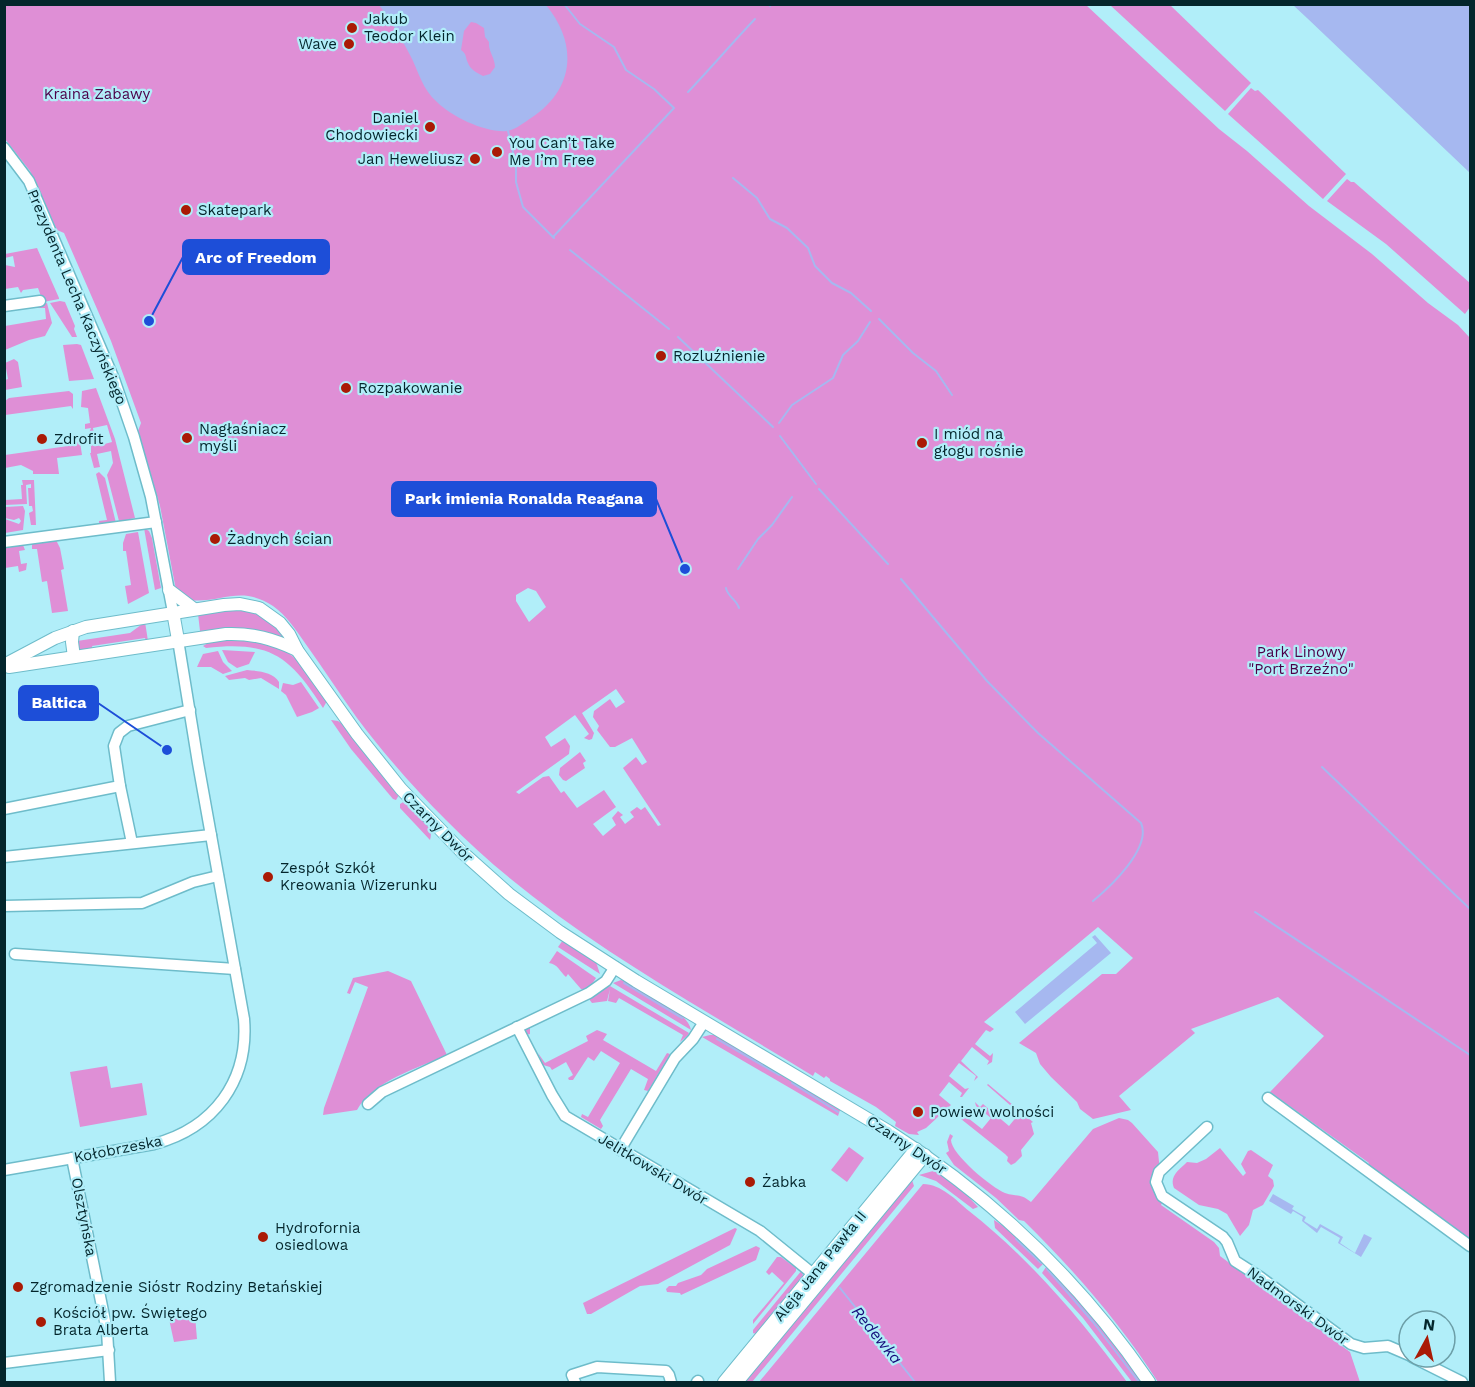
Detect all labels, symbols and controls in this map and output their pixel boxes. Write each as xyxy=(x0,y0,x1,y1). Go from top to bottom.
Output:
place label: Jakub Teodor Klein xyxy=(364,10,455,45)
marker: Jakub Teodor Klein xyxy=(345,21,359,35)
place label: Wave xyxy=(298,35,337,53)
marker: Wave xyxy=(342,37,356,51)
park label: Kraina Zabawy xyxy=(44,85,151,103)
place label: Daniel Chodowiecki xyxy=(325,109,418,144)
marker: Daniel Chodowiecki xyxy=(423,120,437,134)
place label: You Can’t Take Me I’m Free xyxy=(509,134,615,169)
marker: You Can’t Take Me I’m Free xyxy=(490,145,504,159)
place label: Jan Heweliusz xyxy=(358,150,463,168)
marker: Jan Heweliusz xyxy=(468,152,482,166)
street label: Prezydenta Lecha Kaczyńskiego xyxy=(23,187,131,407)
place label: Skatepark xyxy=(198,201,272,219)
marker: Skatepark xyxy=(179,203,193,217)
callout: Arc of Freedom xyxy=(183,240,329,274)
text: Arc of Freedom xyxy=(195,248,317,267)
place label: Rozluźnienie xyxy=(673,347,765,365)
marker: Rozluźnienie xyxy=(654,349,668,363)
place label: Rozpakowanie xyxy=(358,379,462,397)
marker: Rozpakowanie xyxy=(339,381,353,395)
place label: Nagłaśniacz myśli xyxy=(199,420,287,455)
place label: I miód na głogu rośnie xyxy=(934,425,1024,460)
place label: Zdrofit xyxy=(54,430,104,448)
marker: Nagłaśniacz myśli xyxy=(180,431,194,445)
marker: Zdrofit xyxy=(35,432,49,446)
marker: I miód na głogu rośnie xyxy=(915,436,929,450)
callout: Park imienia Ronalda Reagana xyxy=(392,482,656,516)
text: Park imienia Ronalda Reagana xyxy=(405,489,644,508)
place label: Żadnych ścian xyxy=(227,530,332,548)
marker: Żadnych ścian xyxy=(208,532,222,546)
park label: Park Linowy "Port Brzeźno" xyxy=(1248,643,1354,678)
callout: Baltica xyxy=(19,686,98,720)
text: Baltica xyxy=(31,693,87,712)
street label: Czarny Dwór xyxy=(399,788,477,866)
place label: Zespół Szkół Kreowania Wizerunku xyxy=(280,859,438,894)
marker: Zespół Szkół Kreowania Wizerunku xyxy=(261,870,275,884)
place label: Powiew wolności xyxy=(930,1103,1054,1121)
marker: Powiew wolności xyxy=(911,1105,925,1119)
street label: Czarny Dwór xyxy=(864,1112,950,1178)
street label: Jelitkowski Dwór xyxy=(595,1129,711,1209)
street label: Kołobrzeska xyxy=(72,1132,164,1166)
place label: Żabka xyxy=(762,1173,807,1191)
marker: Żabka xyxy=(743,1175,757,1189)
street label: Olsztyńska xyxy=(68,1176,101,1258)
street label: Aleja Jana Pawła II xyxy=(770,1207,870,1325)
place label: Hydrofornia osiedlowa xyxy=(275,1219,361,1254)
marker: Hydrofornia osiedlowa xyxy=(256,1230,270,1244)
street label: Nadmorski Dwór xyxy=(1244,1263,1352,1349)
place label: Zgromadzenie Sióstr Rodziny Betańskiej xyxy=(30,1278,323,1296)
marker: Zgromadzenie Sióstr Rodziny Betańskiej xyxy=(11,1280,25,1294)
water label: Redewka xyxy=(848,1302,906,1368)
place label: Kościół pw. Świętego Brata Alberta xyxy=(53,1303,207,1339)
north arrow xyxy=(1397,1309,1457,1369)
text: N xyxy=(1422,1314,1436,1335)
marker: Kościół pw. Świętego Brata Alberta xyxy=(34,1315,48,1329)

